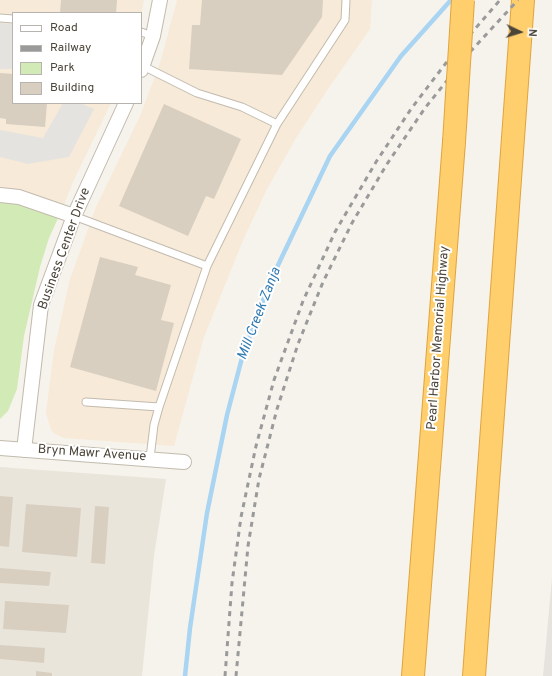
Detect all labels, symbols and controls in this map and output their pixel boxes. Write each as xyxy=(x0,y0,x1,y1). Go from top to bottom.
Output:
legend xyxy=(12,12,142,104)
north arrow xyxy=(500,12,540,52)
text: Road xyxy=(50,20,78,36)
text: N xyxy=(525,28,539,37)
text: Railway xyxy=(50,40,91,56)
text: Park xyxy=(50,60,75,76)
text: Building xyxy=(50,80,94,96)
street label: Business Center Drive xyxy=(36,186,94,312)
street label: Pearl Harbor Memorial Highway xyxy=(425,245,453,431)
water label: Mill Creek Zanja xyxy=(235,265,285,363)
street label: Bryn Mawr Avenue xyxy=(37,442,147,466)

